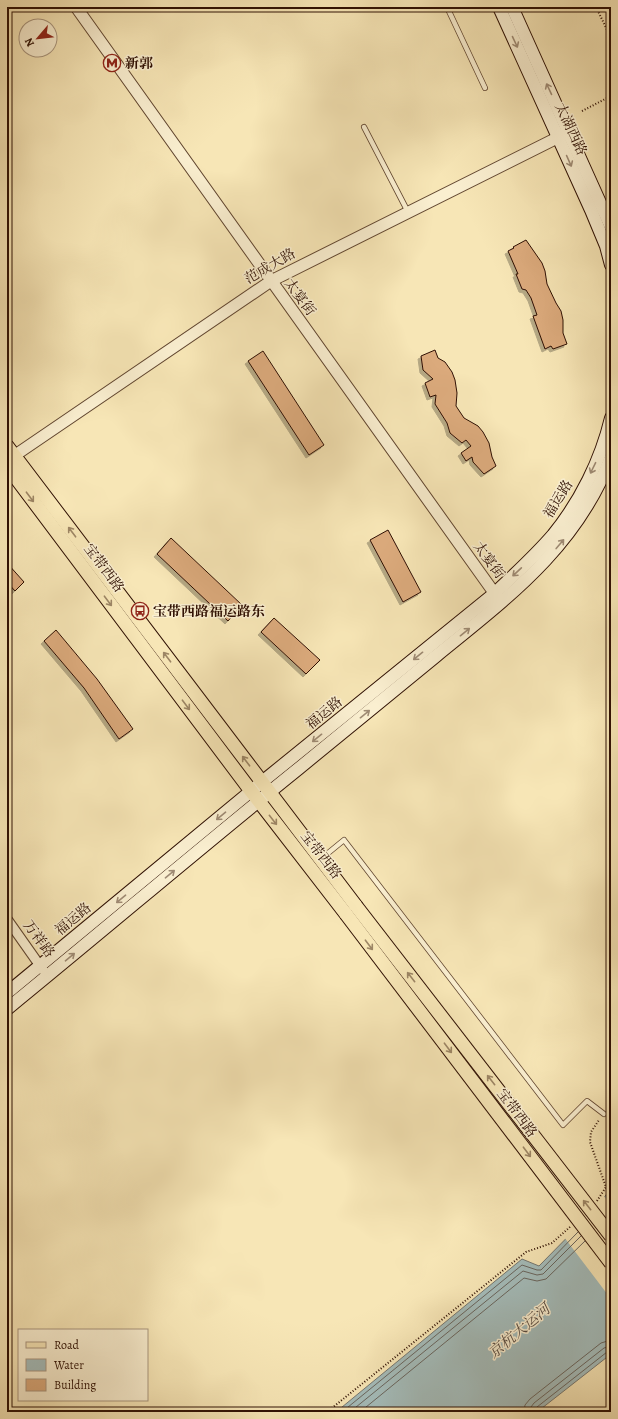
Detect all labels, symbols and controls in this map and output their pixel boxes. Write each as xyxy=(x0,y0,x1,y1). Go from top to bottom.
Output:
north arrow xyxy=(18,18,58,58)
text: N xyxy=(21,35,38,50)
one-way arrow xyxy=(512,36,519,48)
metro station icon: 新郭 xyxy=(102,53,122,73)
place label: 新郭 xyxy=(125,54,153,73)
one-way arrow xyxy=(545,83,552,95)
street label: 太湖西路 xyxy=(551,100,591,158)
one-way arrow xyxy=(566,154,573,166)
street label: 范成大路 xyxy=(241,244,299,288)
street label: 太宴街 xyxy=(280,274,320,320)
one-way arrow xyxy=(589,461,597,473)
street label: 福运路 xyxy=(539,476,577,522)
one-way arrow xyxy=(26,492,35,503)
one-way arrow xyxy=(67,526,76,537)
street label: 太宴街 xyxy=(469,537,509,583)
one-way arrow xyxy=(556,539,565,549)
street label: 宝带西路 xyxy=(80,540,128,596)
one-way arrow xyxy=(513,567,523,576)
one-way arrow xyxy=(104,596,113,607)
bus stop icon: 宝带西路福运路东 xyxy=(130,601,150,621)
place label: 宝带西路福运路东 xyxy=(153,602,265,621)
one-way arrow xyxy=(460,628,471,637)
one-way arrow xyxy=(412,651,423,660)
one-way arrow xyxy=(163,652,171,663)
street label: 福运路 xyxy=(302,692,346,734)
one-way arrow xyxy=(182,700,191,711)
one-way arrow xyxy=(359,710,370,719)
one-way arrow xyxy=(311,733,322,742)
one-way arrow xyxy=(242,756,250,767)
one-way arrow xyxy=(216,811,226,820)
one-way arrow xyxy=(269,815,277,826)
street label: 宝带西路 xyxy=(296,827,346,883)
one-way arrow xyxy=(164,870,175,879)
one-way arrow xyxy=(115,894,126,903)
street label: 福运路 xyxy=(51,898,95,940)
street label: 万祥路 xyxy=(19,916,59,962)
one-way arrow xyxy=(365,939,373,950)
one-way arrow xyxy=(64,953,75,962)
one-way arrow xyxy=(407,972,416,983)
one-way arrow xyxy=(444,1043,452,1054)
one-way arrow xyxy=(486,1075,495,1086)
street label: 宝带西路 xyxy=(493,1085,541,1141)
one-way arrow xyxy=(522,1146,531,1157)
one-way arrow xyxy=(583,1200,591,1211)
water label: 京杭大运河 xyxy=(484,1297,556,1363)
legend xyxy=(18,1329,148,1401)
text: Road xyxy=(54,1337,80,1353)
text: Water xyxy=(53,1357,84,1373)
text: Building xyxy=(54,1377,96,1393)

